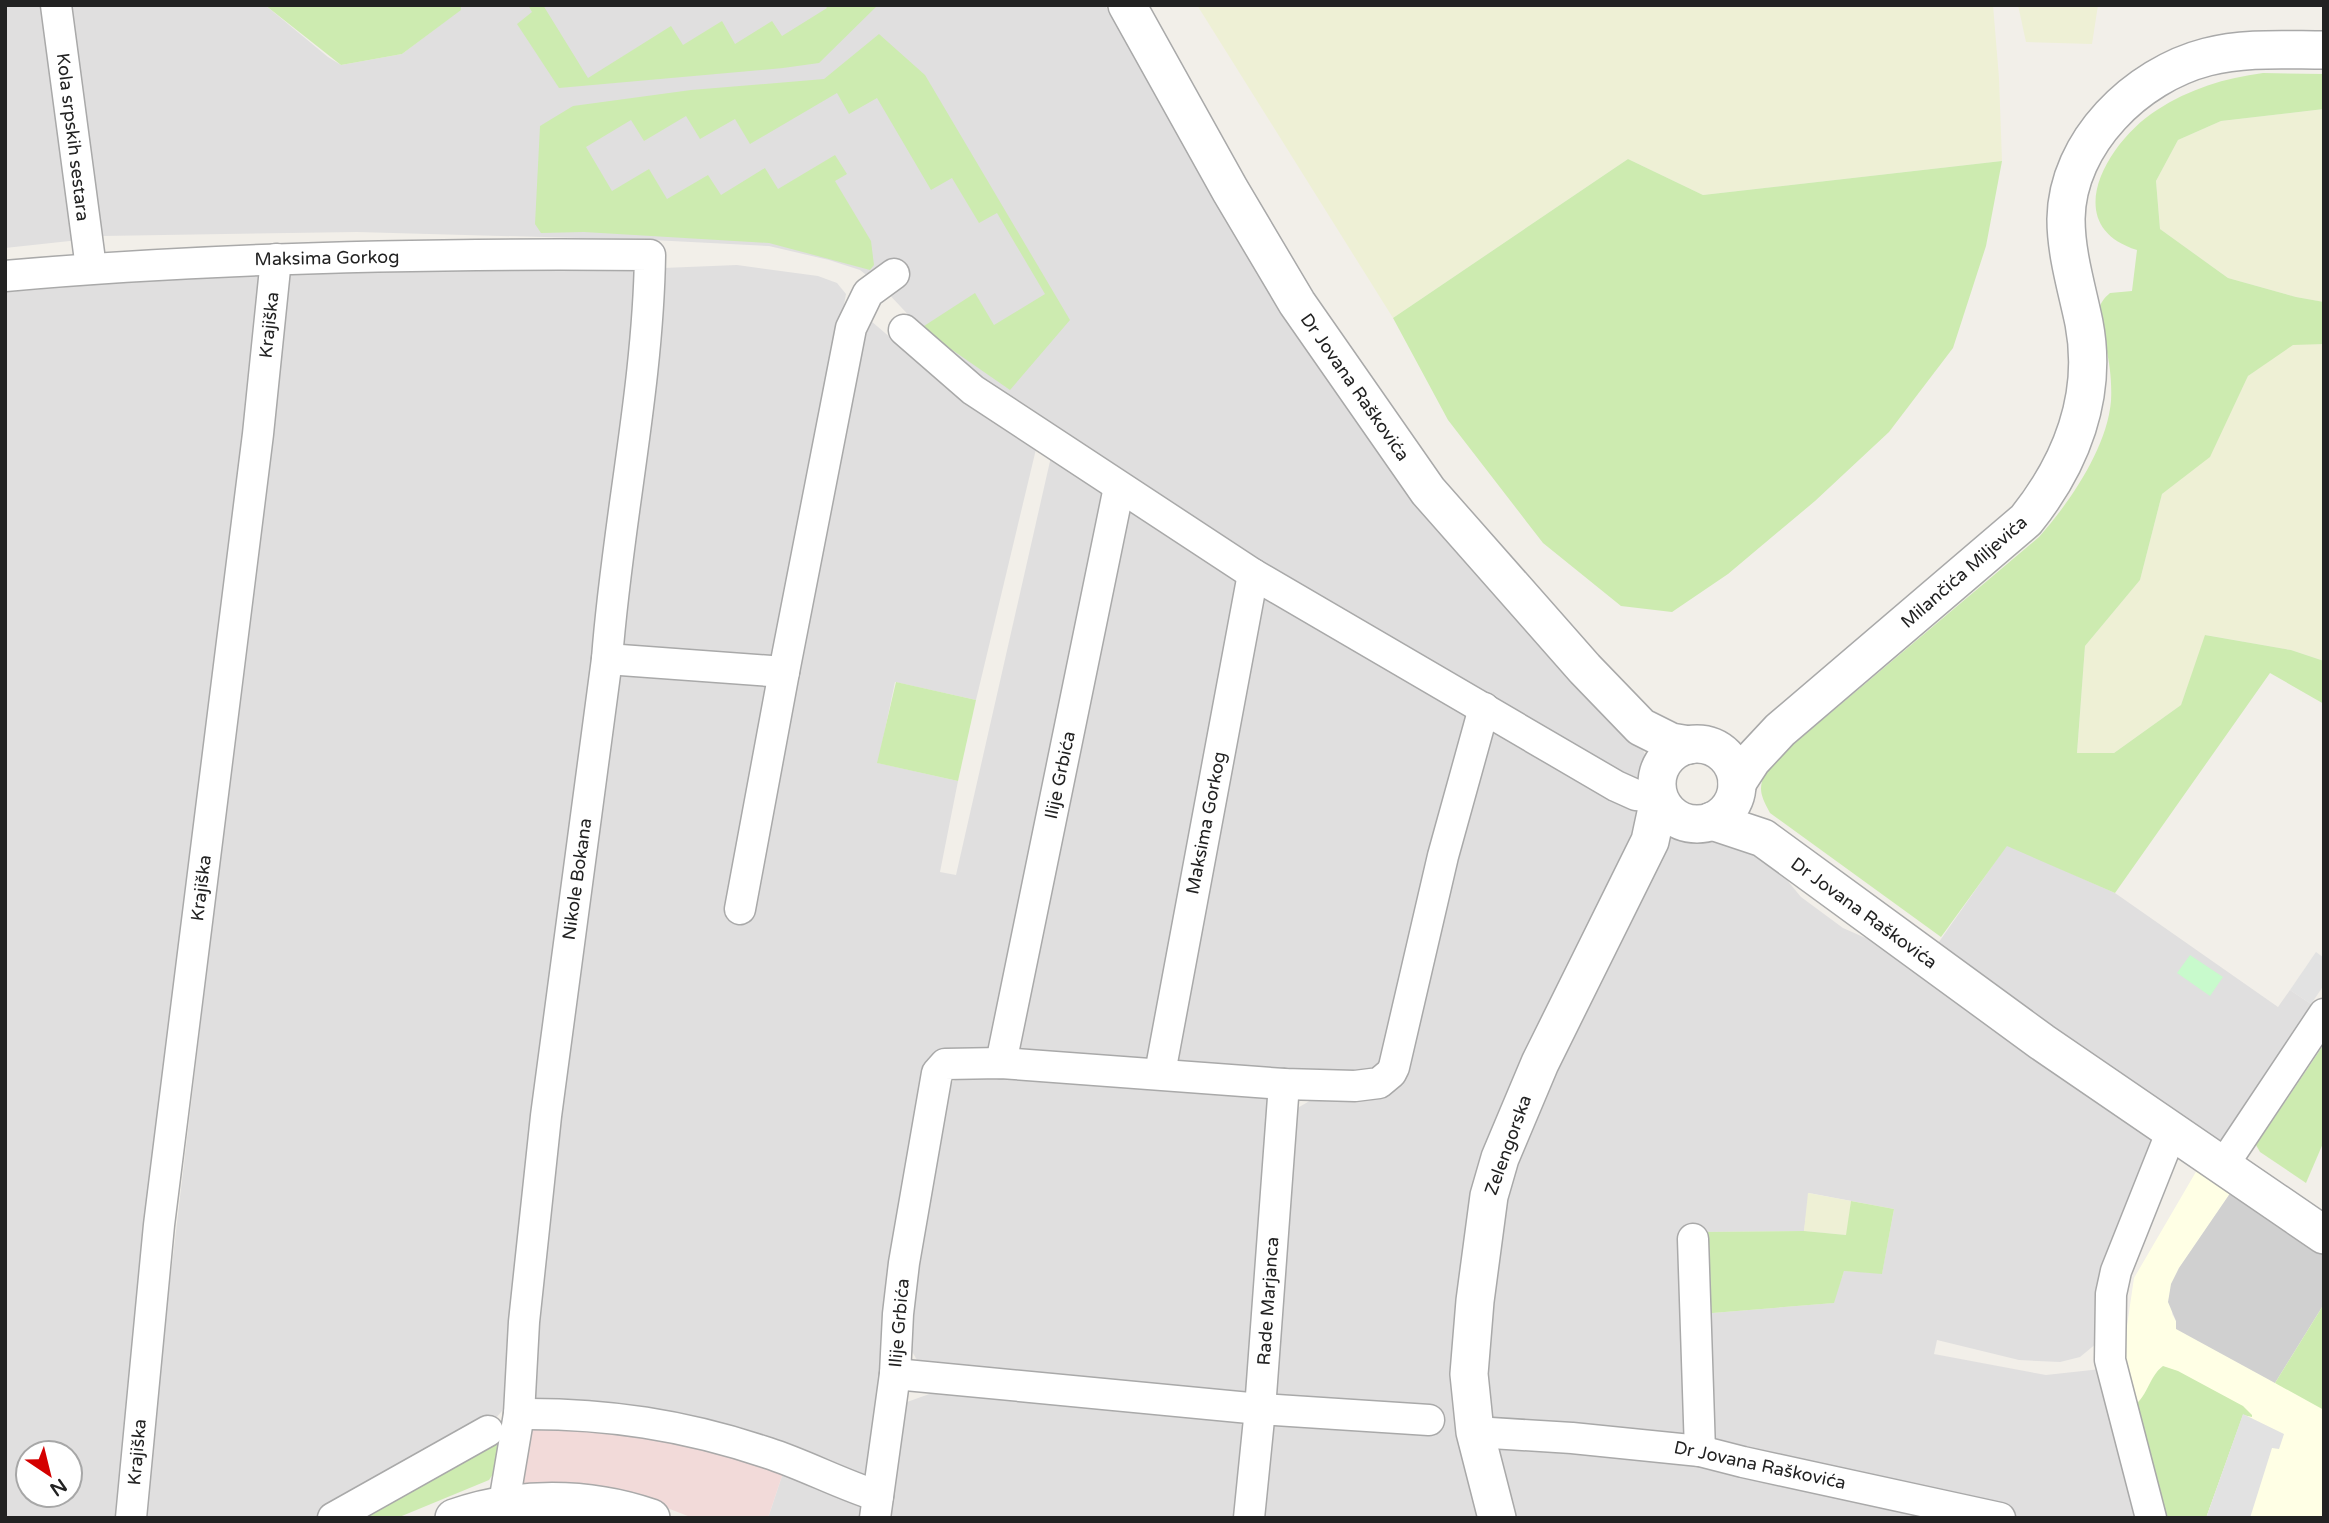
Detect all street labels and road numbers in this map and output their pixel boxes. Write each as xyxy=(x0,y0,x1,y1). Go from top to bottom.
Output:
street label: Kola srpskih sestara xyxy=(52,52,94,222)
street label: Maksima Gorkog xyxy=(254,246,400,270)
street label: Krajiška xyxy=(255,291,283,359)
street label: Dr Jovana Raškovića xyxy=(1296,309,1414,465)
street label: Milančića Miljevića xyxy=(1896,511,2032,633)
street label: Ilije Grbića xyxy=(1040,729,1080,821)
street label: Maksima Gorkog xyxy=(1181,750,1231,896)
street label: Nikole Bokana xyxy=(558,817,596,941)
street label: Dr Jovana Raškovića xyxy=(1787,853,1941,973)
street label: Krajiška xyxy=(186,854,216,922)
street label: Zelengorska xyxy=(1480,1092,1536,1198)
street label: Rade Marjanca xyxy=(1253,1236,1283,1366)
street label: Ilije Grbića xyxy=(884,1277,914,1369)
street label: Krajiška xyxy=(123,1418,151,1486)
street label: Dr Jovana Raškovića xyxy=(1672,1436,1848,1494)

